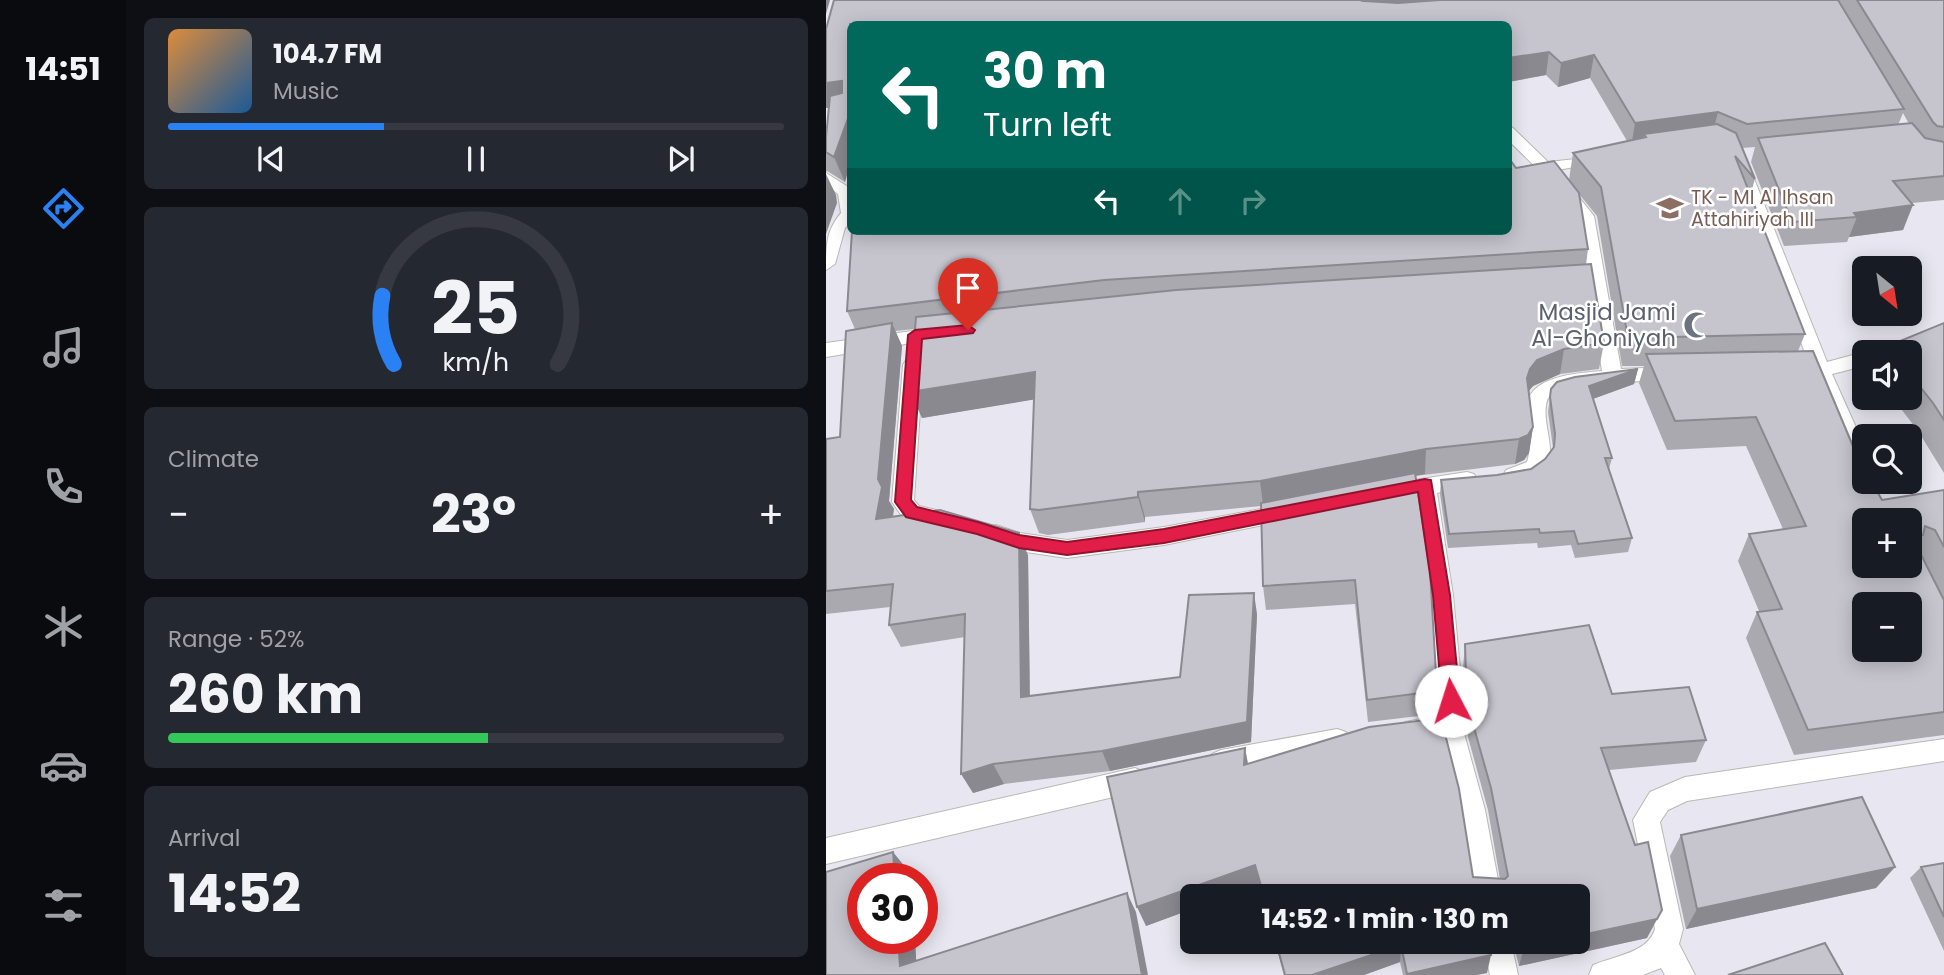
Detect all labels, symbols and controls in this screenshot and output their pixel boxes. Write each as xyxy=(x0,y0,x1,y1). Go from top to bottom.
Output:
text: 104.7 FM xyxy=(273,36,382,72)
text: 30 m xyxy=(983,37,1107,105)
text: 14:51 xyxy=(25,46,101,91)
icon: left xyxy=(868,49,959,140)
text: Music xyxy=(273,75,339,107)
text: Turn left xyxy=(983,102,1112,147)
icon: previous xyxy=(252,140,290,178)
icon: pause xyxy=(457,140,495,178)
icon: next xyxy=(662,140,700,178)
icon: left xyxy=(1088,182,1126,220)
icon: ahead xyxy=(1161,182,1199,220)
icon: right xyxy=(1234,182,1272,220)
icon: directions xyxy=(39,184,88,233)
place label: TK - MI Al Ihsan Attahiriyah III xyxy=(1691,184,1834,233)
school or university icon: TK - MI Al Ihsan Attahiriyah III xyxy=(1655,193,1685,223)
north arrow xyxy=(1852,256,1922,326)
map controls xyxy=(1852,256,1922,662)
pin xyxy=(938,258,998,330)
text: 25 xyxy=(432,259,520,360)
icon: arrive xyxy=(949,269,987,307)
place label: Masjid Jami Al-Ghoniyah xyxy=(1531,296,1676,354)
mosque icon: Masjid Jami Al-Ghoniyah xyxy=(1682,310,1712,340)
icon: music xyxy=(39,323,88,372)
button: sound xyxy=(1852,340,1922,410)
text: km/h xyxy=(443,345,509,380)
button: search xyxy=(1852,424,1922,494)
text: Climate xyxy=(168,443,259,475)
icon: phone xyxy=(39,462,88,511)
text: 23° xyxy=(431,478,516,551)
text: − xyxy=(168,488,189,541)
text: + xyxy=(758,488,784,541)
button: + xyxy=(1852,508,1922,578)
button: − xyxy=(1852,592,1922,662)
icon: climate xyxy=(39,602,88,651)
text: Range · 52% xyxy=(168,623,304,655)
text: 260 km xyxy=(168,658,363,731)
position arrow xyxy=(1414,664,1488,738)
icon: car xyxy=(39,741,88,790)
text: Arrival xyxy=(168,822,240,854)
text: 14:52 xyxy=(168,857,301,930)
speed limit sign: 30 xyxy=(847,863,938,954)
icon: filters xyxy=(39,881,88,930)
text: 14:52 · 1 min · 130 m xyxy=(1261,901,1509,937)

